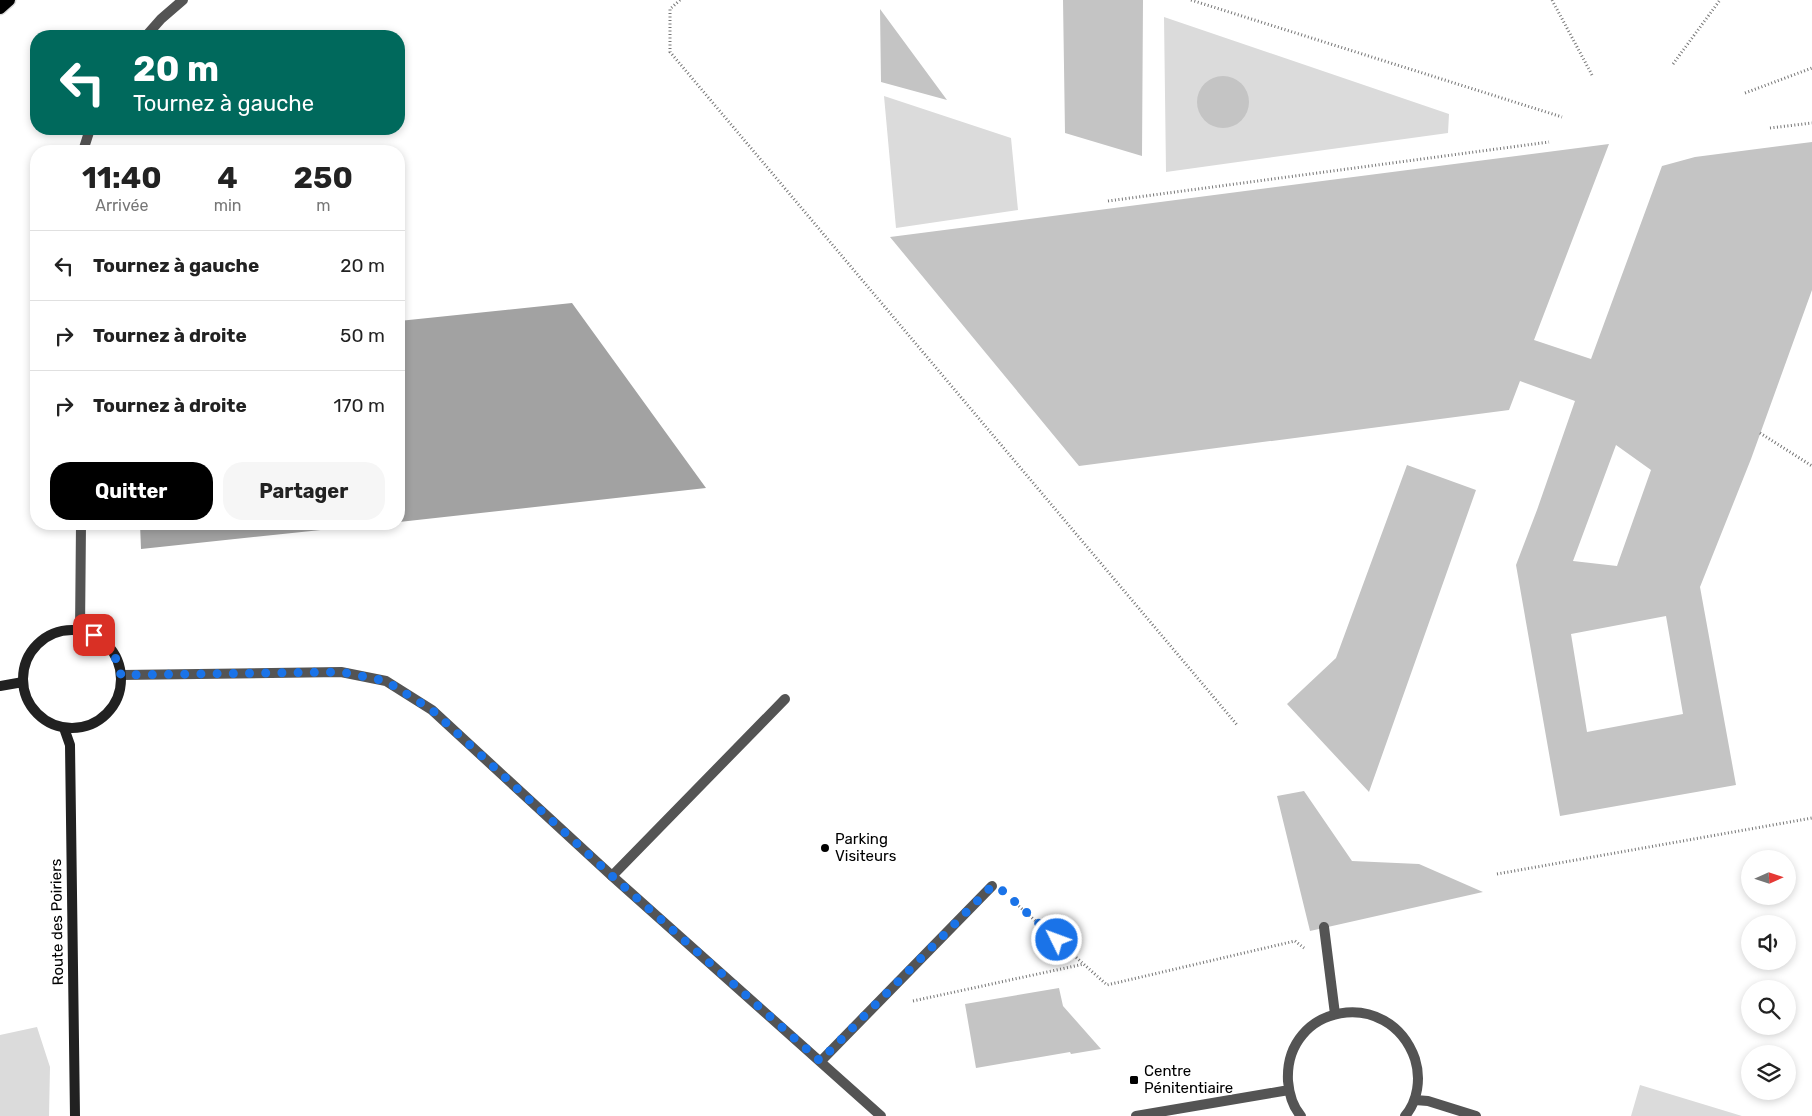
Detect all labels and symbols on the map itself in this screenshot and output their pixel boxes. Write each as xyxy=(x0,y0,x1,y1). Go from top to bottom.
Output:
pin xyxy=(73,614,115,656)
place label: Parking Visiteurs xyxy=(835,830,897,865)
marker: Parking Visiteurs xyxy=(819,842,831,854)
north arrow xyxy=(1741,850,1796,905)
street label: Route des Poiriers xyxy=(47,858,67,986)
position arrow xyxy=(1030,913,1082,965)
place label: Centre Pénitentiaire xyxy=(1144,1062,1233,1097)
marker: Centre Pénitentiaire xyxy=(1128,1074,1140,1086)

